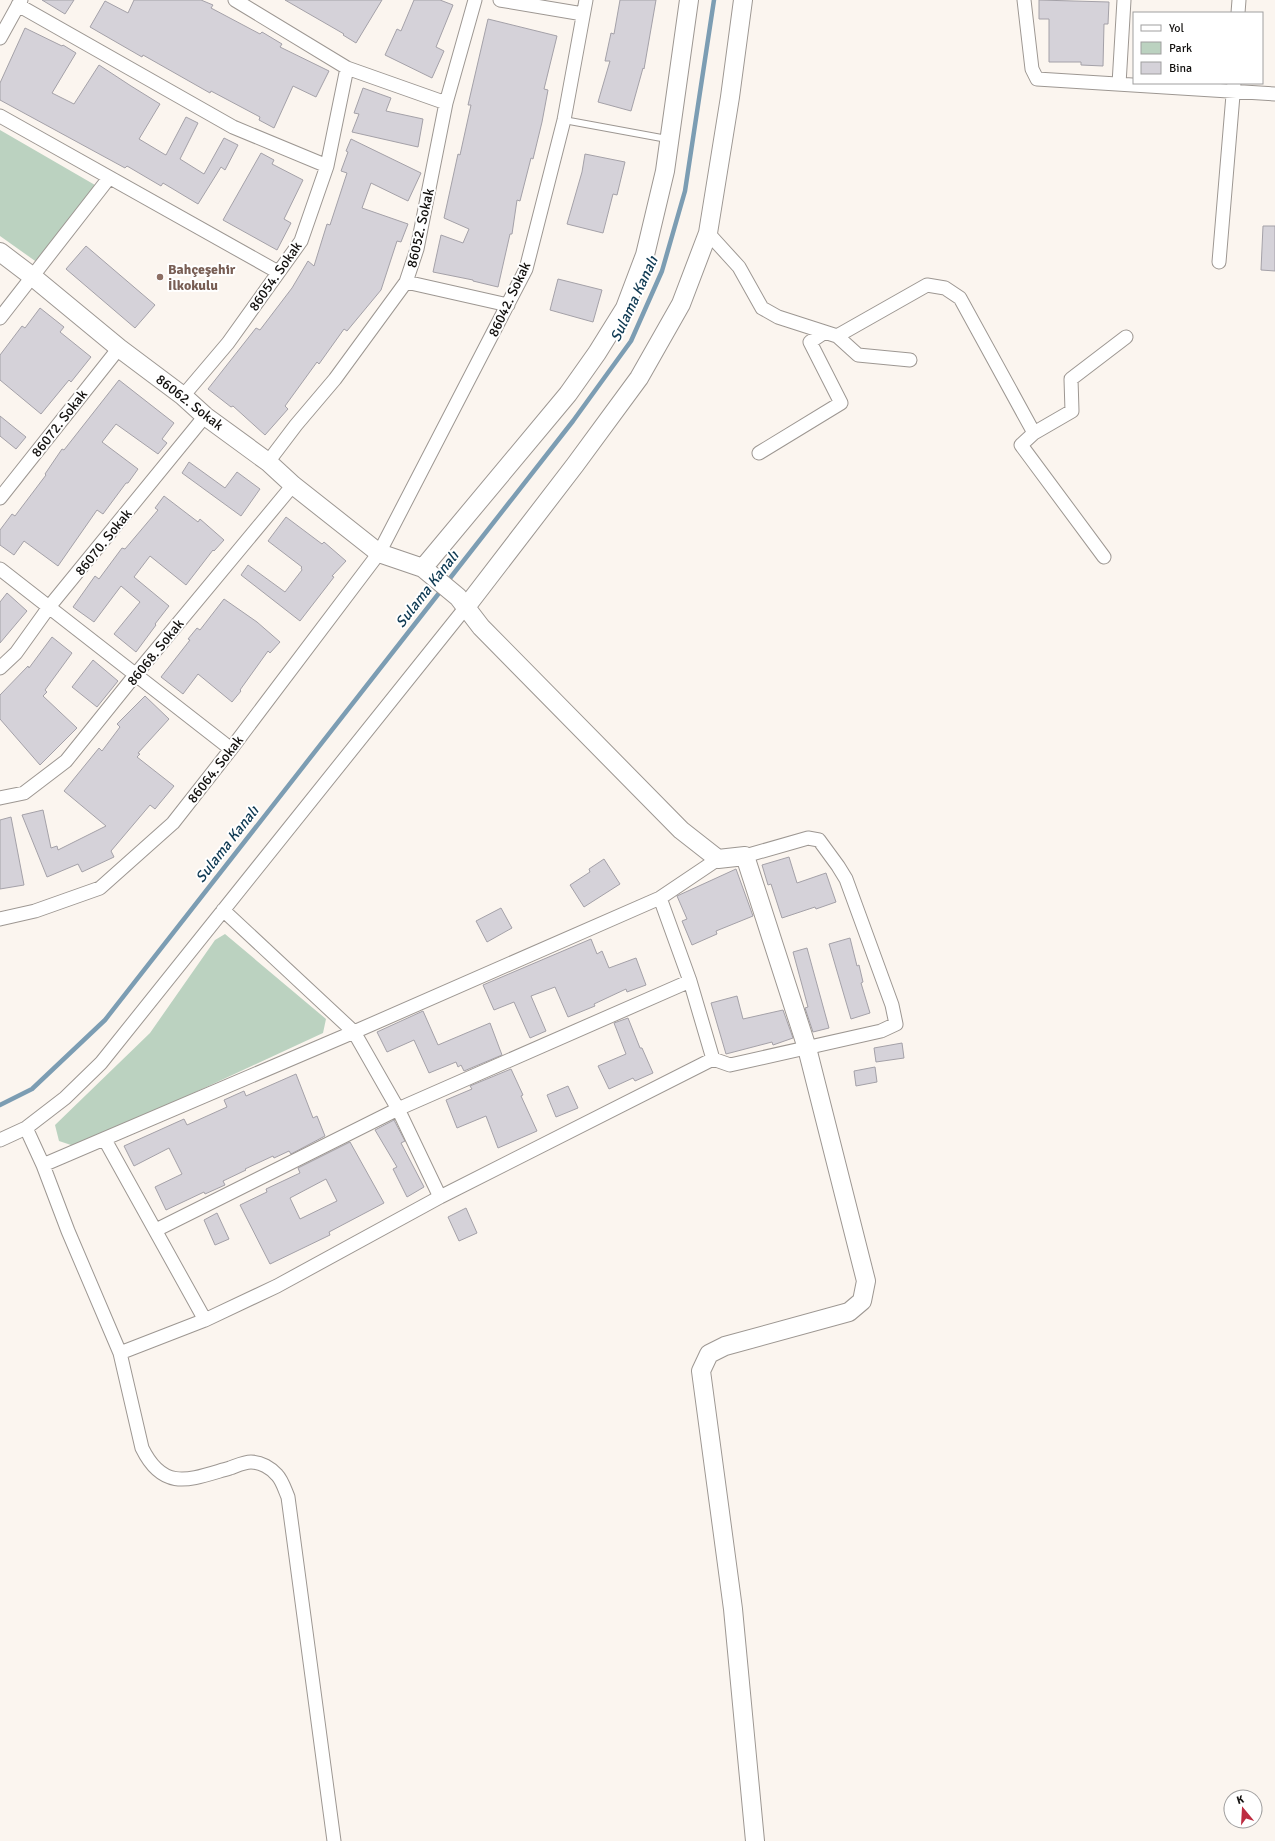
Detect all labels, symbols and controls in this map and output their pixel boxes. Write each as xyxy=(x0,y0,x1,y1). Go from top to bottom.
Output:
legend xyxy=(1133,12,1263,84)
text: Yol xyxy=(1169,21,1185,36)
text: Park xyxy=(1169,41,1192,56)
text: Bina xyxy=(1169,61,1192,76)
street label: 86052. Sokak xyxy=(403,187,438,269)
street label: 86054. Sokak xyxy=(245,238,306,314)
water label: Sulama Kanalı xyxy=(606,253,662,345)
street label: 86042. Sokak xyxy=(485,259,534,339)
place label: Bahçeşehir İlkokulu xyxy=(168,261,236,294)
marker: Bahçeşehir İlkokulu xyxy=(155,272,165,282)
street label: 86062. Sokak xyxy=(153,371,227,434)
street label: 86072. Sokak xyxy=(28,386,91,460)
street label: 86070. Sokak xyxy=(71,506,135,579)
water label: Sulama Kanalı xyxy=(392,546,463,631)
street label: 86068. Sokak xyxy=(123,616,187,689)
street label: 86064. Sokak xyxy=(184,732,247,806)
water label: Sulama Kanalı xyxy=(192,801,263,886)
north arrow xyxy=(1223,1789,1263,1829)
text: K xyxy=(1235,1793,1245,1807)

